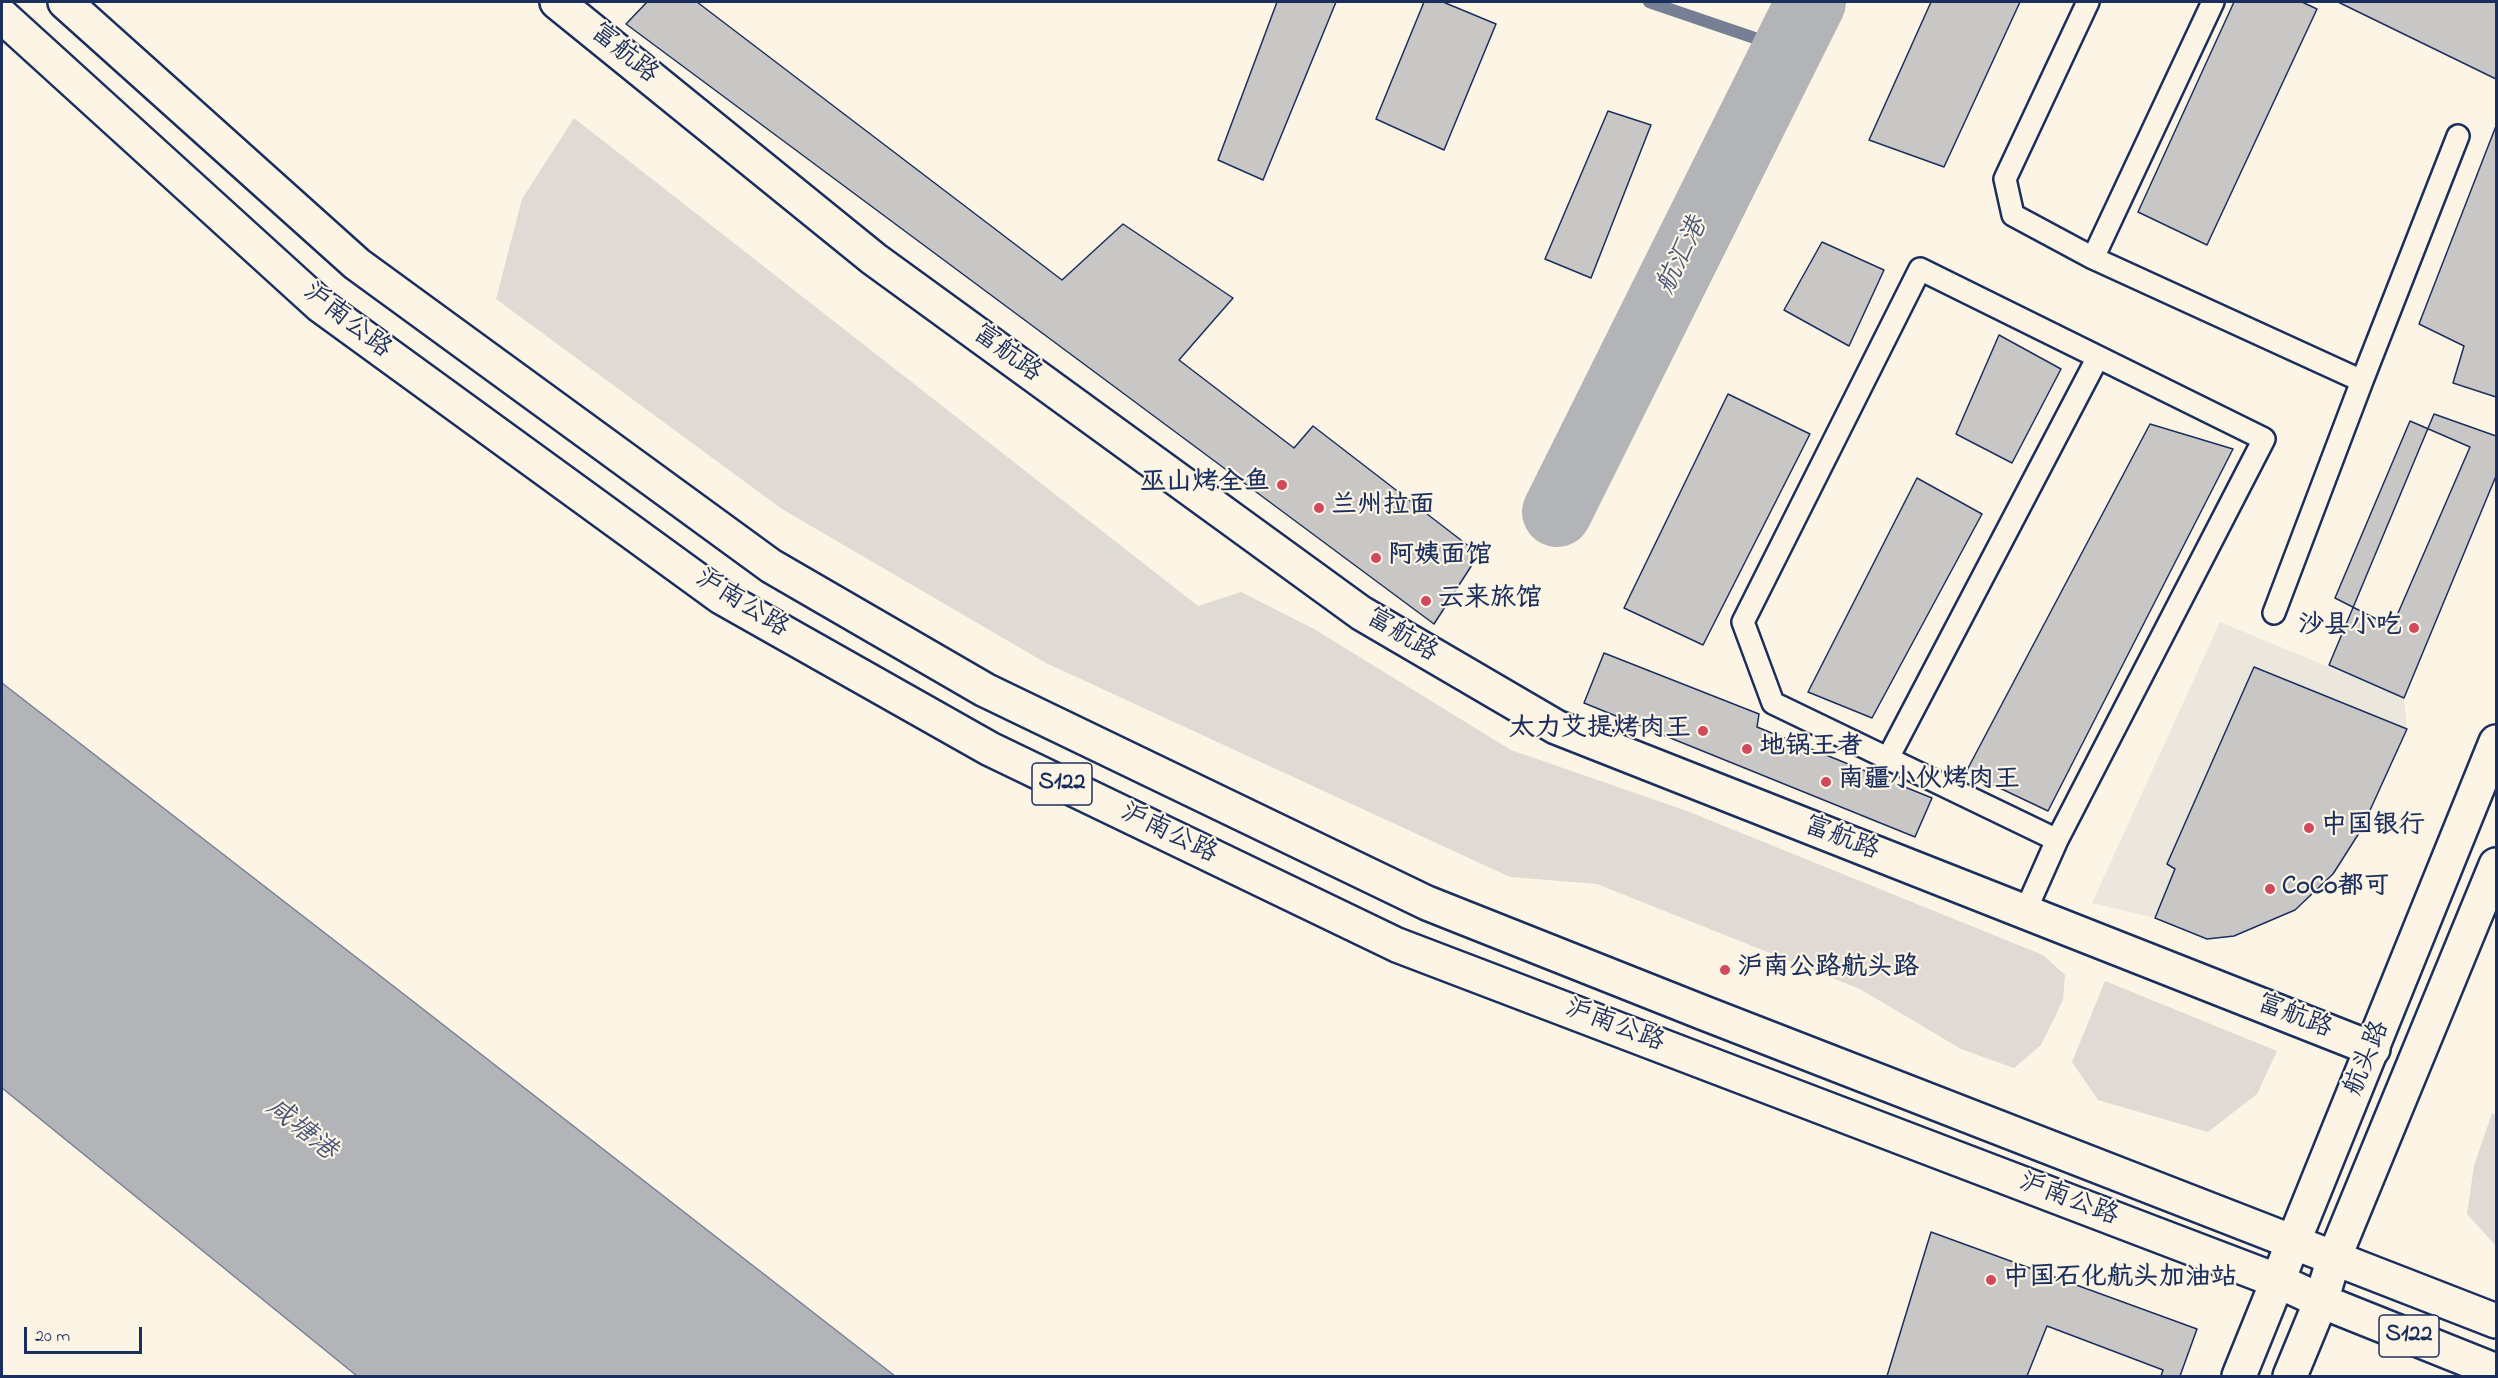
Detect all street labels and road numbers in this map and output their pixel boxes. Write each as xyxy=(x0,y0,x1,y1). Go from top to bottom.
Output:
street label: 富航路 xyxy=(583,18,663,92)
street label: 沪南公路 xyxy=(295,278,397,366)
street label: 富航路 xyxy=(965,319,1047,391)
street label: 沪南公路 xyxy=(689,564,793,646)
street label: 富航路 xyxy=(1360,604,1442,670)
road number: S122 xyxy=(1032,763,1092,805)
street label: 沪南公路 xyxy=(1114,798,1222,872)
street label: 富航路 xyxy=(1799,811,1883,869)
street label: 富航路 xyxy=(2252,989,2336,1047)
street label: 沪南公路 xyxy=(1560,994,1668,1060)
street label: 航头路 xyxy=(2340,1017,2398,1101)
street label: 沪南公路 xyxy=(2014,1168,2122,1234)
road number: S122 xyxy=(2379,1315,2439,1357)

